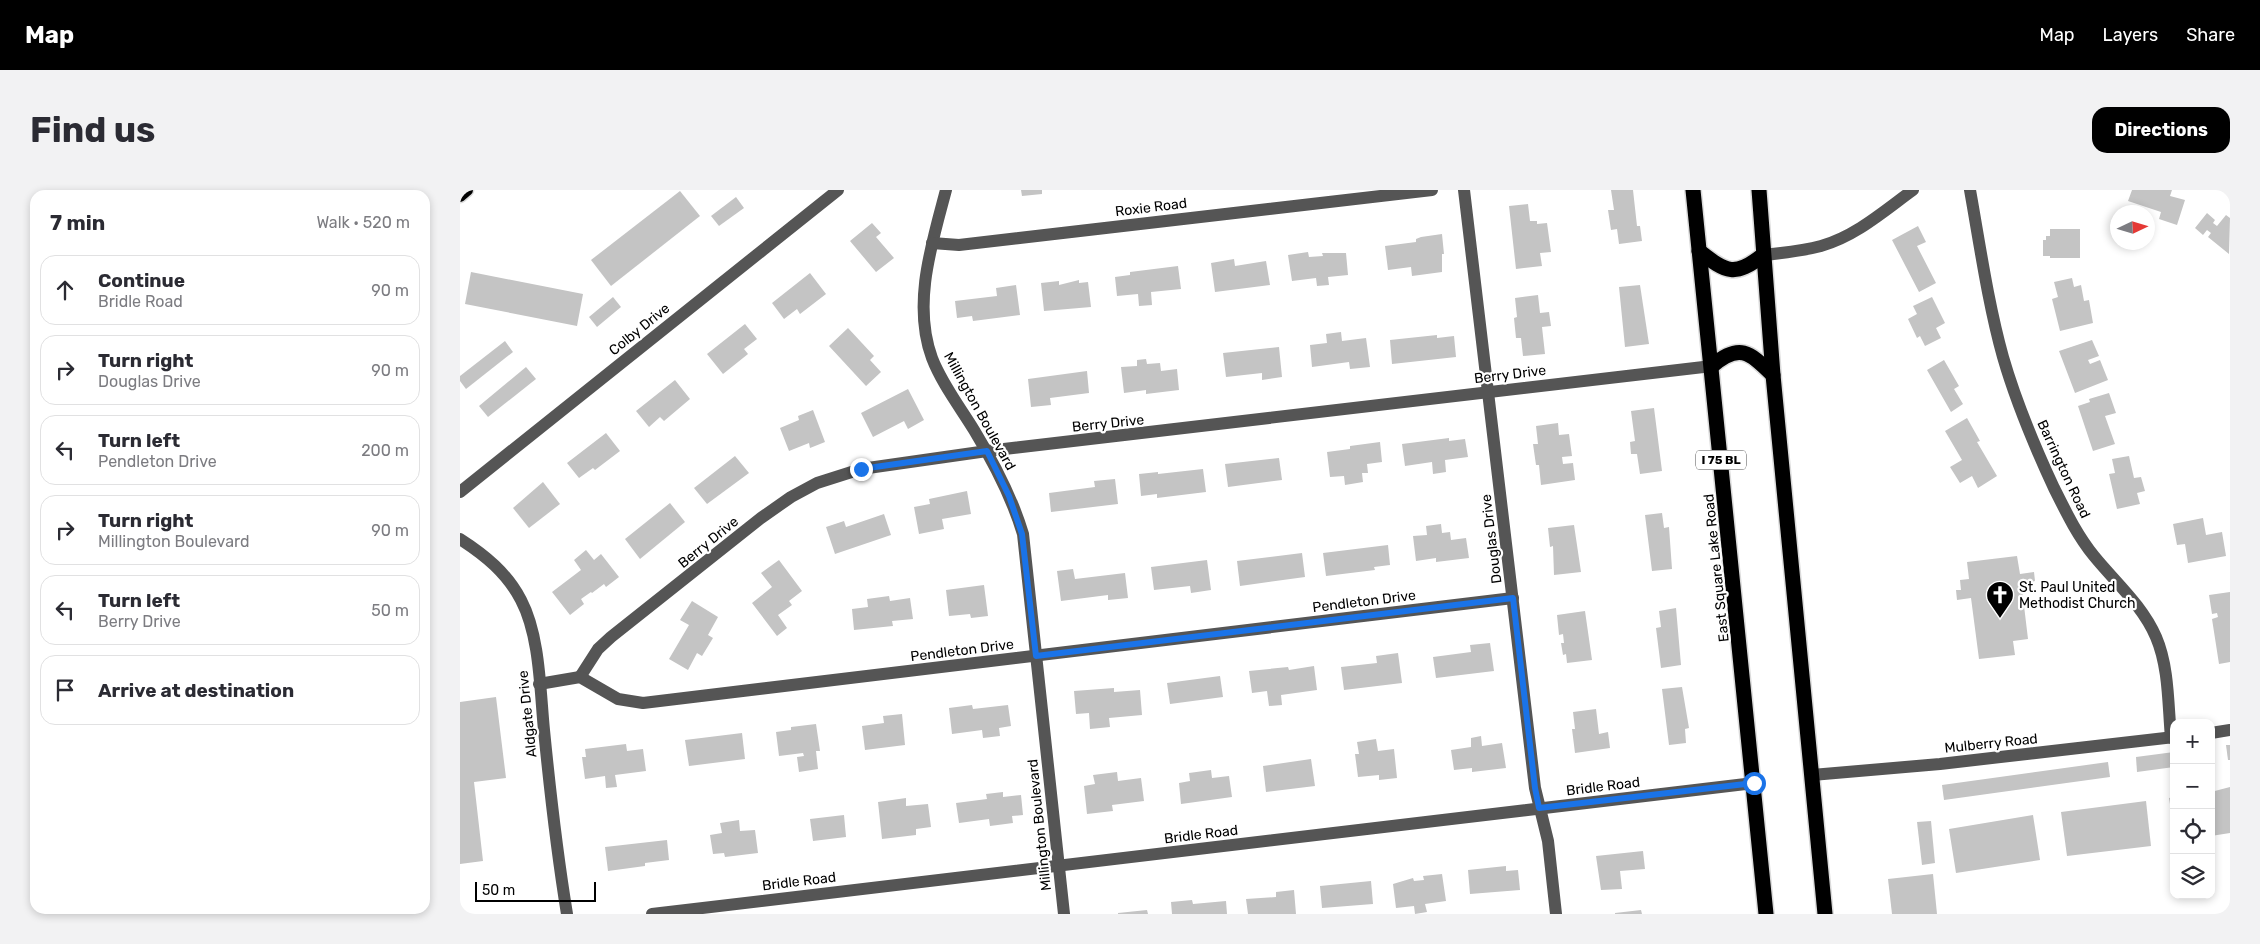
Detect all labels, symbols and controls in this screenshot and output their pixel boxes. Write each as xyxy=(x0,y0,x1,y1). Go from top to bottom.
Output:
text: Map xyxy=(25,21,74,49)
text: Map xyxy=(2040,24,2075,46)
text: Layers xyxy=(2103,24,2158,46)
text: Share xyxy=(2186,24,2235,46)
button: Directions xyxy=(2092,107,2230,153)
text: Find us xyxy=(30,109,155,151)
street label: Roxie Road xyxy=(1114,195,1188,220)
north arrow xyxy=(2110,205,2155,250)
text: 7 min xyxy=(50,210,105,235)
text: Walk · 520 m xyxy=(316,213,410,232)
text: Continue xyxy=(98,269,185,292)
icon: ahead xyxy=(51,276,79,304)
text: 90 m xyxy=(371,281,409,300)
text: Bridle Road xyxy=(98,292,183,311)
street label: Colby Drive xyxy=(605,300,673,359)
text: Turn right xyxy=(98,349,193,372)
street label: Millington Boulevard xyxy=(940,349,1019,473)
icon: right xyxy=(51,356,79,384)
text: 90 m xyxy=(371,361,409,380)
street label: Berry Drive xyxy=(1473,362,1547,387)
text: Douglas Drive xyxy=(98,372,201,391)
street label: Berry Drive xyxy=(1071,411,1145,436)
street label: Barrington Road xyxy=(2033,417,2094,521)
text: Turn left xyxy=(98,429,180,452)
icon: left xyxy=(51,436,79,464)
text: 200 m xyxy=(361,441,409,460)
road number: I 75 BL xyxy=(1696,450,1746,470)
text: Pendleton Drive xyxy=(98,452,217,471)
route end xyxy=(850,458,873,481)
street label: Douglas Drive xyxy=(1478,493,1505,585)
street label: East Square Lake Road xyxy=(1700,493,1733,643)
text: Turn right xyxy=(98,509,193,532)
street label: Berry Drive xyxy=(675,513,742,572)
icon: right xyxy=(51,516,79,544)
text: 90 m xyxy=(371,521,409,540)
text: Millington Boulevard xyxy=(98,532,249,551)
place label: St. Paul United Methodist Church xyxy=(2019,579,2135,612)
church icon: St. Paul United Methodist Church xyxy=(1985,580,2015,619)
street label: Pendleton Drive xyxy=(1311,587,1417,616)
text: Turn left xyxy=(98,589,180,612)
icon: left xyxy=(51,596,79,624)
text: 50 m xyxy=(371,601,409,620)
text: Berry Drive xyxy=(98,612,181,631)
street label: Pendleton Drive xyxy=(909,636,1015,665)
street label: Aldgate Drive xyxy=(514,669,541,758)
icon: arrive xyxy=(51,676,79,704)
text: Arrive at destination xyxy=(98,679,294,702)
map controls xyxy=(2170,719,2215,899)
button: + xyxy=(2170,719,2215,764)
street label: Mulberry Road xyxy=(1944,730,2039,757)
street label: Millington Boulevard xyxy=(1024,758,1055,892)
button: − xyxy=(2170,764,2215,809)
route start xyxy=(1743,772,1766,795)
street label: Bridle Road xyxy=(1565,774,1641,799)
button: locate xyxy=(2170,809,2215,854)
street label: Bridle Road xyxy=(1163,822,1239,847)
button: layers xyxy=(2170,854,2215,899)
street label: Bridle Road xyxy=(761,869,837,894)
scale bar xyxy=(475,879,596,902)
text: 50 m xyxy=(482,882,515,899)

